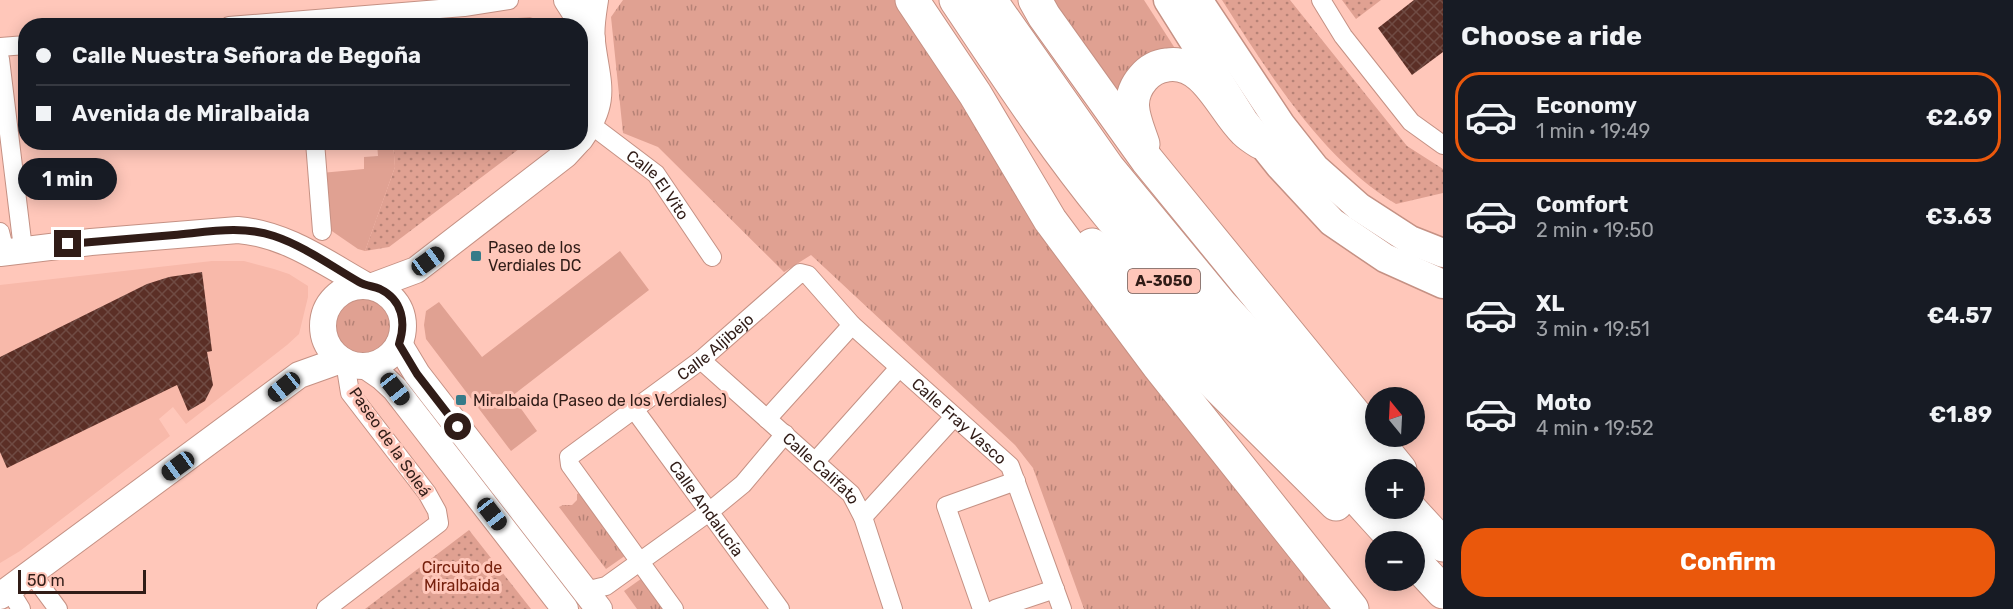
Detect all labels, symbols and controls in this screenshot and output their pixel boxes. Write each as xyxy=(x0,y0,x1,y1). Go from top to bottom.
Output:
text: Choose a ride xyxy=(1461,20,1642,52)
text: Calle Nuestra Señora de Begoña xyxy=(72,42,421,69)
icon: car xyxy=(1464,90,1518,144)
text: Economy xyxy=(1536,92,1637,119)
text: Avenida de Miralbaida xyxy=(72,100,310,127)
text: €2.69 xyxy=(1926,104,1992,131)
text: 1 min · 19:49 xyxy=(1536,119,1650,143)
street label: Calle El Vito xyxy=(623,146,693,223)
callout: 1 min xyxy=(19,157,118,199)
text: 1 min xyxy=(42,167,93,191)
icon: car xyxy=(1464,189,1518,243)
text: Comfort xyxy=(1536,191,1628,218)
text: €3.63 xyxy=(1925,203,1992,230)
text: 2 min · 19:50 xyxy=(1536,218,1654,242)
route end xyxy=(54,230,81,257)
place label: Paseo de los Verdiales DC xyxy=(488,238,581,275)
car xyxy=(408,243,448,279)
marker: Paseo de los Verdiales DC xyxy=(469,249,483,263)
road number: A-3050 xyxy=(1128,269,1200,293)
icon: car xyxy=(1464,288,1518,342)
text: XL xyxy=(1536,290,1564,317)
text: €4.57 xyxy=(1927,302,1992,329)
street label: Calle Aljibejo xyxy=(673,309,757,384)
text: 3 min · 19:51 xyxy=(1536,317,1650,341)
car xyxy=(264,369,304,405)
car xyxy=(377,369,413,409)
street label: Calle Fray Vasco xyxy=(908,374,1011,468)
street label: Paseo de la Soleá xyxy=(345,384,435,500)
north arrow xyxy=(1365,387,1425,447)
map controls xyxy=(1365,387,1425,591)
icon: car xyxy=(1464,387,1518,441)
text: Moto xyxy=(1536,389,1591,416)
place label: Miralbaida (Paseo de los Verdiales) xyxy=(473,391,727,410)
marker: Miralbaida (Paseo de los Verdiales) xyxy=(454,393,468,407)
text: €1.89 xyxy=(1929,401,1992,428)
route start xyxy=(444,413,471,440)
text: 4 min · 19:52 xyxy=(1536,416,1654,440)
street label: Calle Califato xyxy=(779,428,864,507)
car xyxy=(158,448,198,484)
street label: Calle Andalucía xyxy=(665,457,748,560)
button: + xyxy=(1365,459,1425,519)
car xyxy=(474,494,510,534)
button: Confirm xyxy=(1461,528,1995,597)
button: − xyxy=(1365,531,1425,591)
park label: Circuito de Miralbaida xyxy=(422,558,502,595)
scale bar xyxy=(18,567,146,594)
text: 50 m xyxy=(27,571,65,590)

